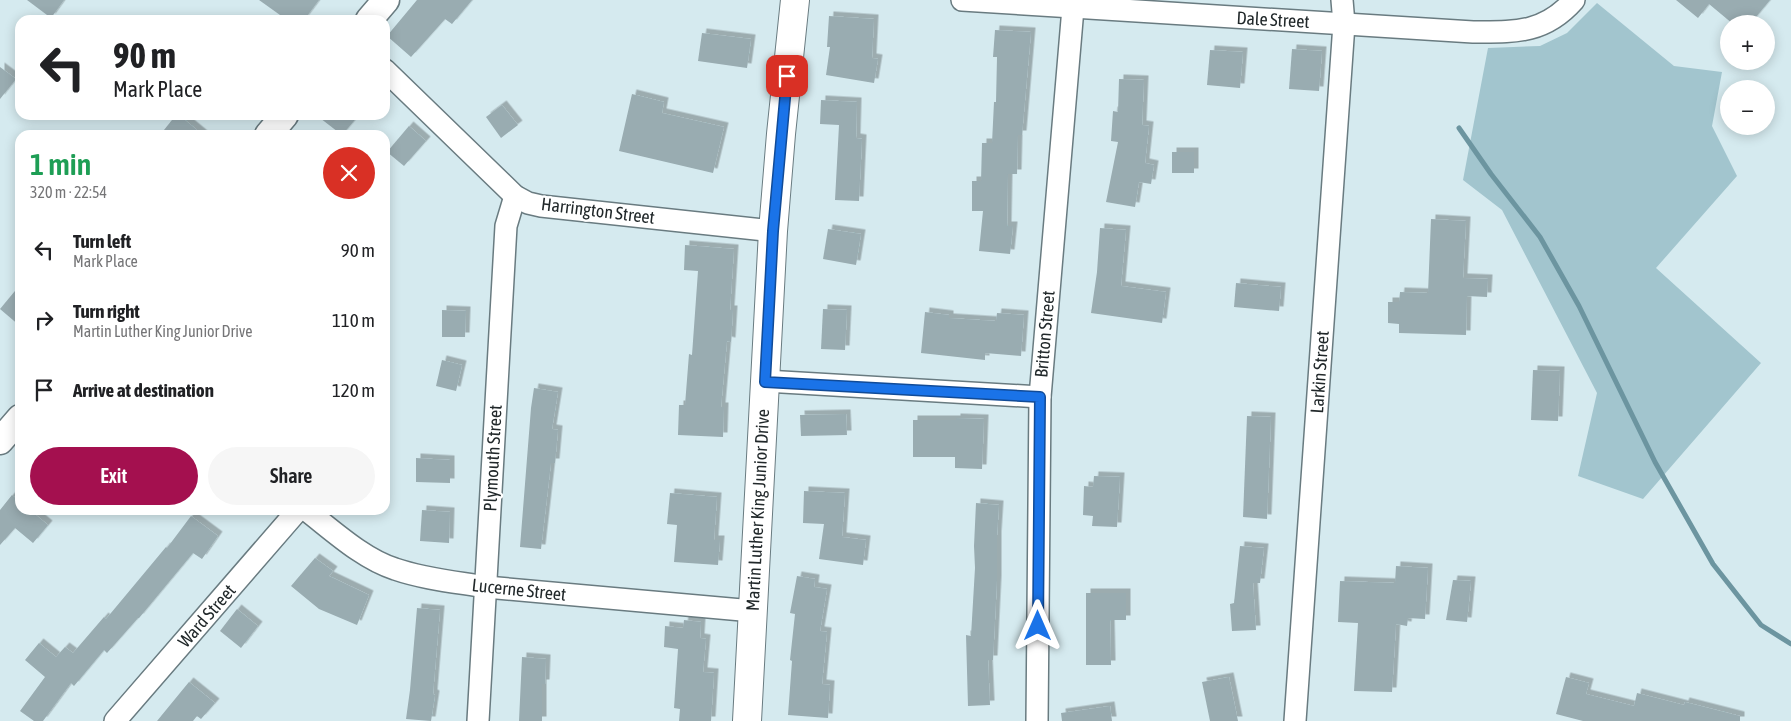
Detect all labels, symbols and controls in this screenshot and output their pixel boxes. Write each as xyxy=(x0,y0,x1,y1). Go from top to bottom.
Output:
street label: Dale Street xyxy=(1236,7,1310,32)
map controls xyxy=(1720,15,1775,135)
button: + xyxy=(1720,15,1775,70)
icon: left xyxy=(30,35,95,100)
text: 90 m xyxy=(113,35,176,75)
pin xyxy=(766,55,808,97)
icon: arrive xyxy=(773,62,801,90)
text: Mark Place xyxy=(113,76,202,102)
button: − xyxy=(1720,80,1775,135)
text: 1 min xyxy=(30,147,91,181)
button: close xyxy=(323,147,375,199)
text: 320 m · 22:54 xyxy=(30,183,107,201)
street label: Harrington Street xyxy=(540,193,656,228)
text: Turn left xyxy=(73,230,131,252)
icon: left xyxy=(30,236,58,264)
text: 90 m xyxy=(341,239,375,261)
text: Mark Place xyxy=(73,252,138,270)
street label: Britton Street xyxy=(1030,290,1059,378)
text: Turn right xyxy=(73,300,140,322)
icon: right xyxy=(30,306,58,334)
text: 110 m xyxy=(332,309,375,331)
text: Martin Luther King Junior Drive xyxy=(73,322,253,340)
street label: Larkin Street xyxy=(1306,330,1333,414)
icon: arrive xyxy=(30,376,58,404)
text: Arrive at destination xyxy=(73,379,214,401)
text: 120 m xyxy=(332,379,375,401)
street label: Plymouth Street xyxy=(479,404,506,512)
street label: Martin Luther King Junior Drive xyxy=(742,409,773,611)
button: Exit xyxy=(30,447,198,505)
button: Share xyxy=(208,447,375,505)
street label: Lucerne Street xyxy=(471,574,567,605)
street label: Ward Street xyxy=(174,580,240,651)
position arrow xyxy=(1011,599,1063,651)

